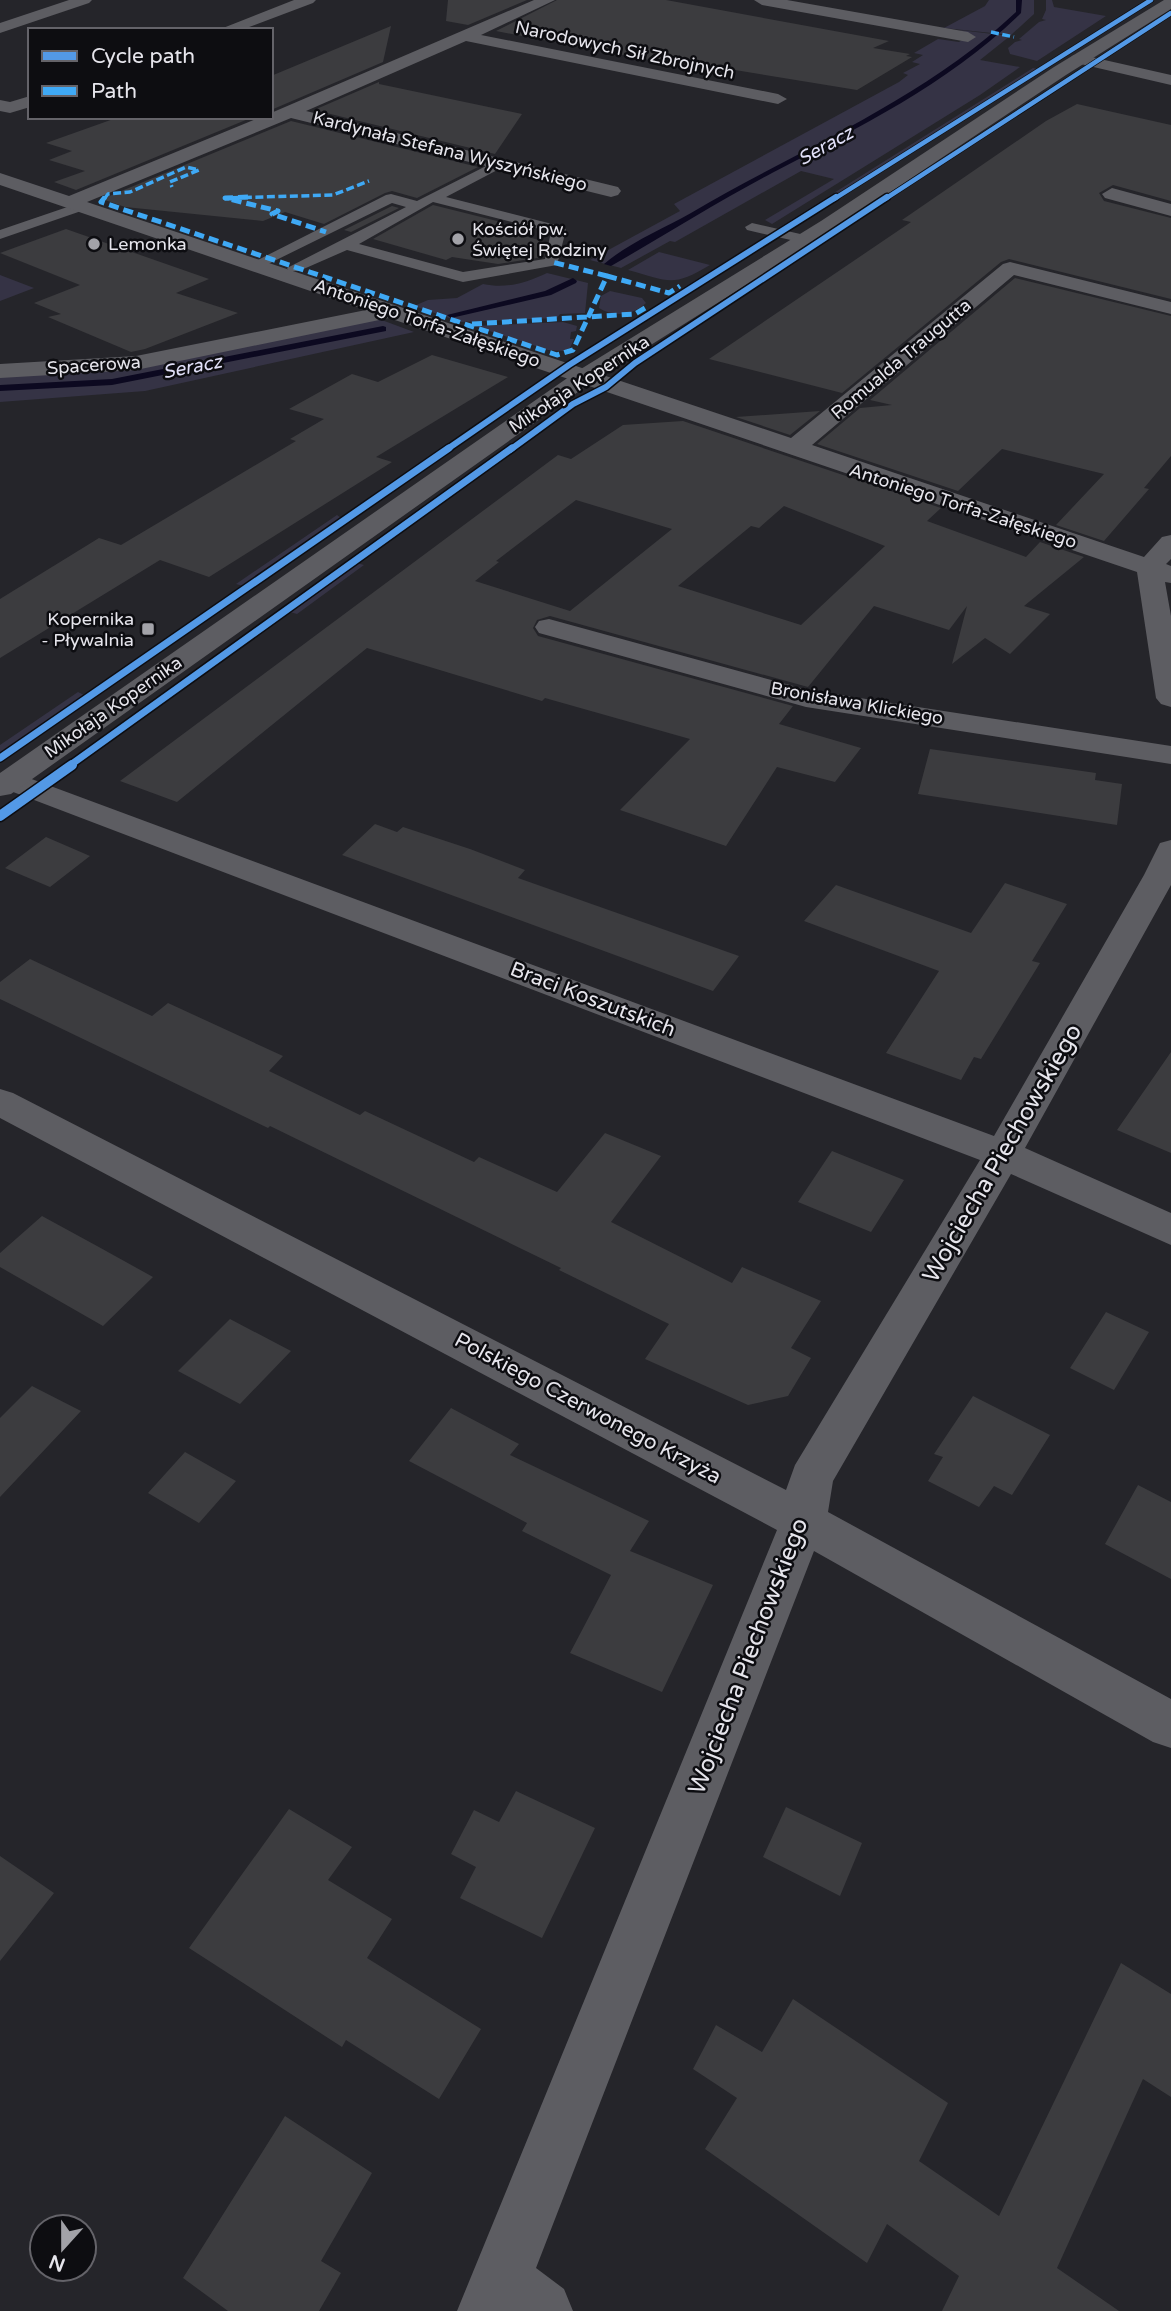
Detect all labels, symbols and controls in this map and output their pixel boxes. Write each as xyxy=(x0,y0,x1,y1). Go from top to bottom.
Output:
street label: Narodowych Sił Zbrojnych xyxy=(513,16,737,84)
legend xyxy=(28,28,273,119)
text: Cycle path xyxy=(91,44,195,69)
text: Path xyxy=(91,79,137,104)
street label: Kardynała Stefana Wyszyńskiego xyxy=(311,106,589,196)
water label: Seracz xyxy=(794,121,858,170)
place label: Kościół pw. Świętej Rodziny xyxy=(472,218,607,261)
marker: Kościół pw. Świętej Rodziny xyxy=(450,231,466,247)
place label: Lemonka xyxy=(108,233,187,255)
marker: Lemonka xyxy=(86,236,102,252)
street label: Antoniego Torfa-Załęskiego xyxy=(311,274,543,372)
street label: Romualda Traugutta xyxy=(827,294,975,424)
street label: Mikołaja Kopernika xyxy=(505,330,653,438)
water label: Seracz xyxy=(161,350,225,384)
street label: Spacerowa xyxy=(46,351,142,379)
street label: Antoniego Torfa-Załęskiego xyxy=(846,459,1080,553)
place label: Kopernika - Pływalnia xyxy=(41,608,134,651)
marker: Kopernika - Pływalnia xyxy=(140,621,156,637)
street label: Mikołaja Kopernika xyxy=(40,651,186,763)
street label: Bronisława Klickiego xyxy=(769,677,945,729)
street label: Braci Koszutskich xyxy=(507,956,679,1043)
street label: Wojciecha Piechowskiego xyxy=(916,1019,1088,1288)
street label: Polskiego Czerwonego Krzyża xyxy=(450,1327,725,1490)
street label: Wojciecha Piechowskiego xyxy=(682,1514,815,1798)
north arrow xyxy=(28,2213,98,2283)
text: N xyxy=(46,2250,68,2276)

